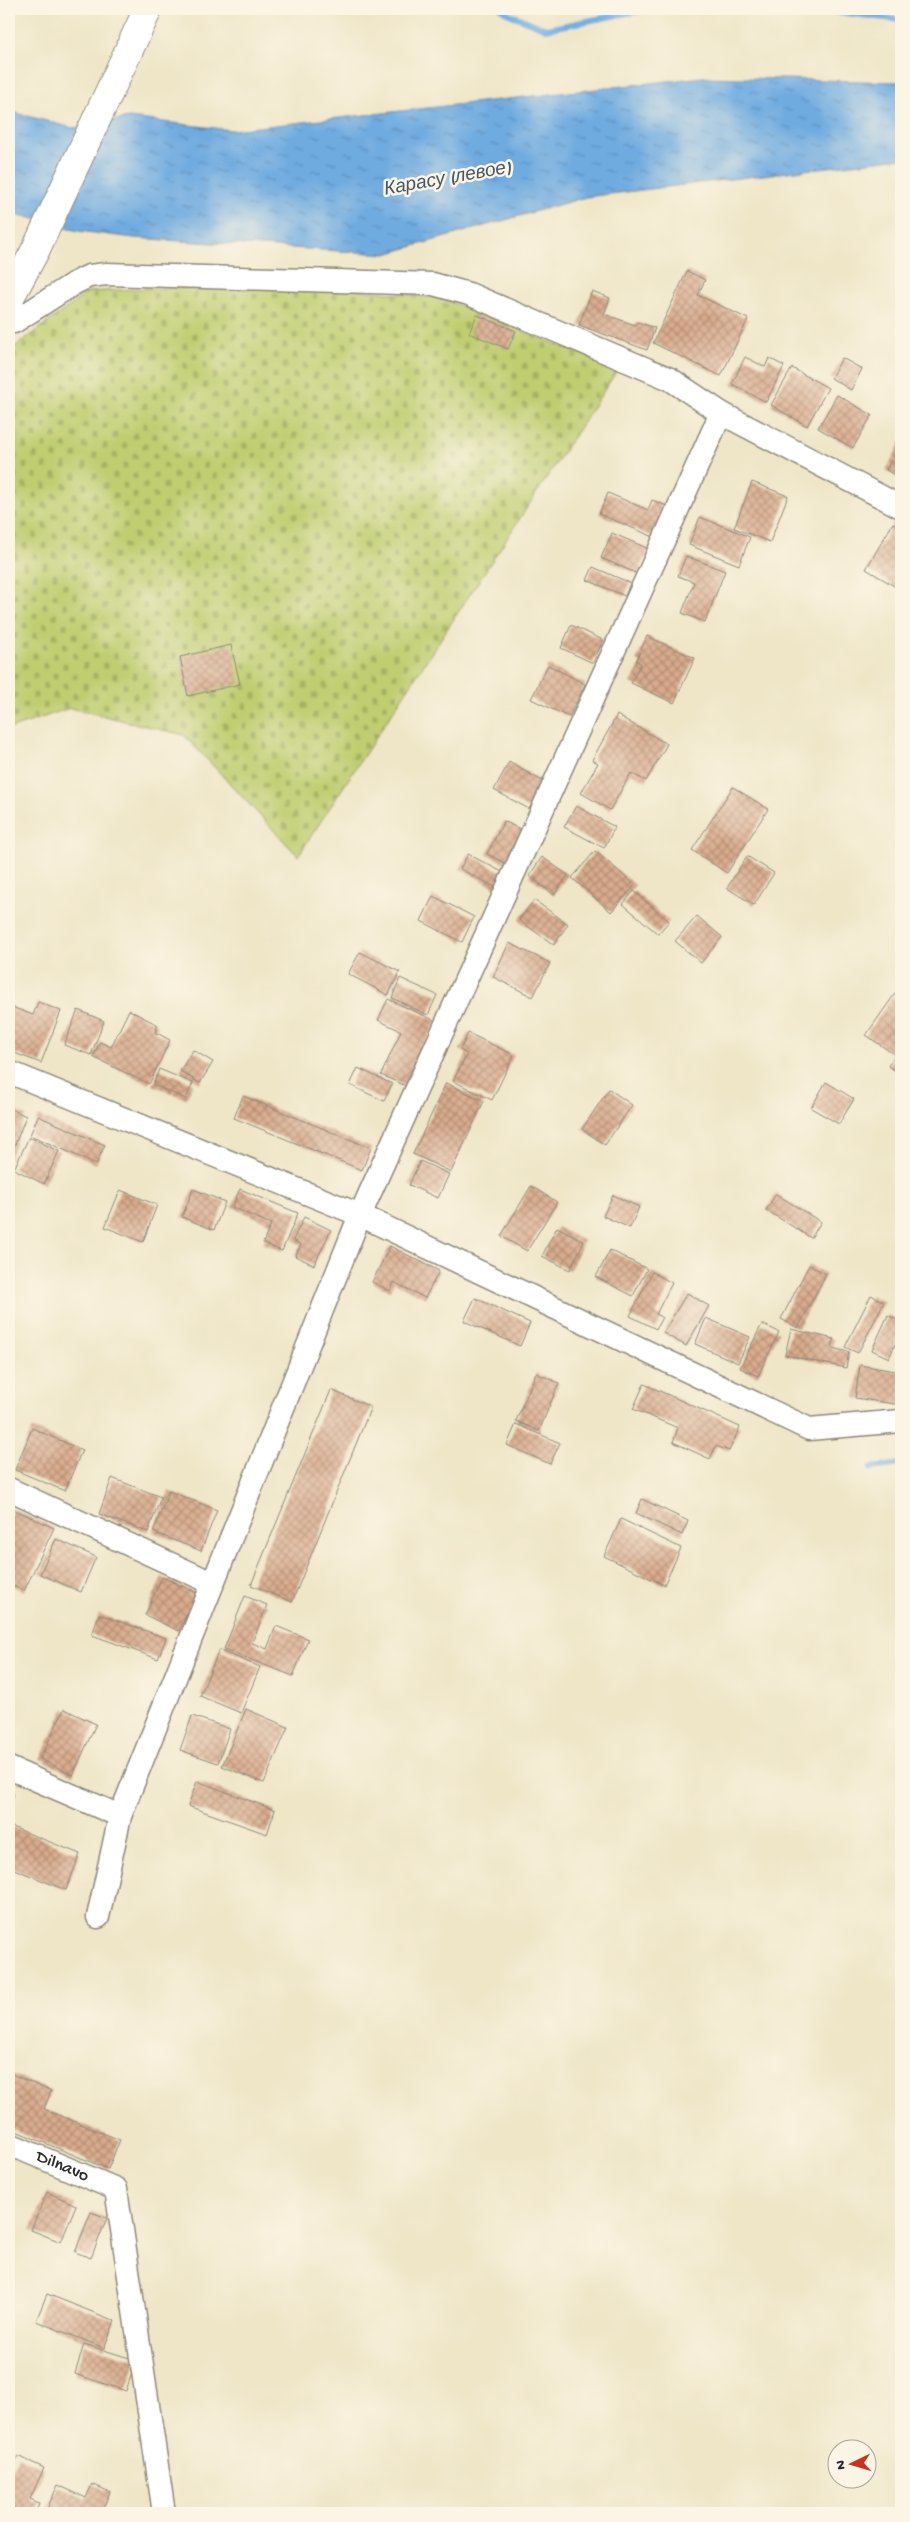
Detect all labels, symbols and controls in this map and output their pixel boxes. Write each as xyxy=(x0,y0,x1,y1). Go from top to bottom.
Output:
water label: Карасу (левое) xyxy=(383,157,514,203)
street label: Dilnavo xyxy=(32,2146,92,2187)
north arrow xyxy=(828,2440,878,2490)
text: N xyxy=(833,2460,850,2470)

